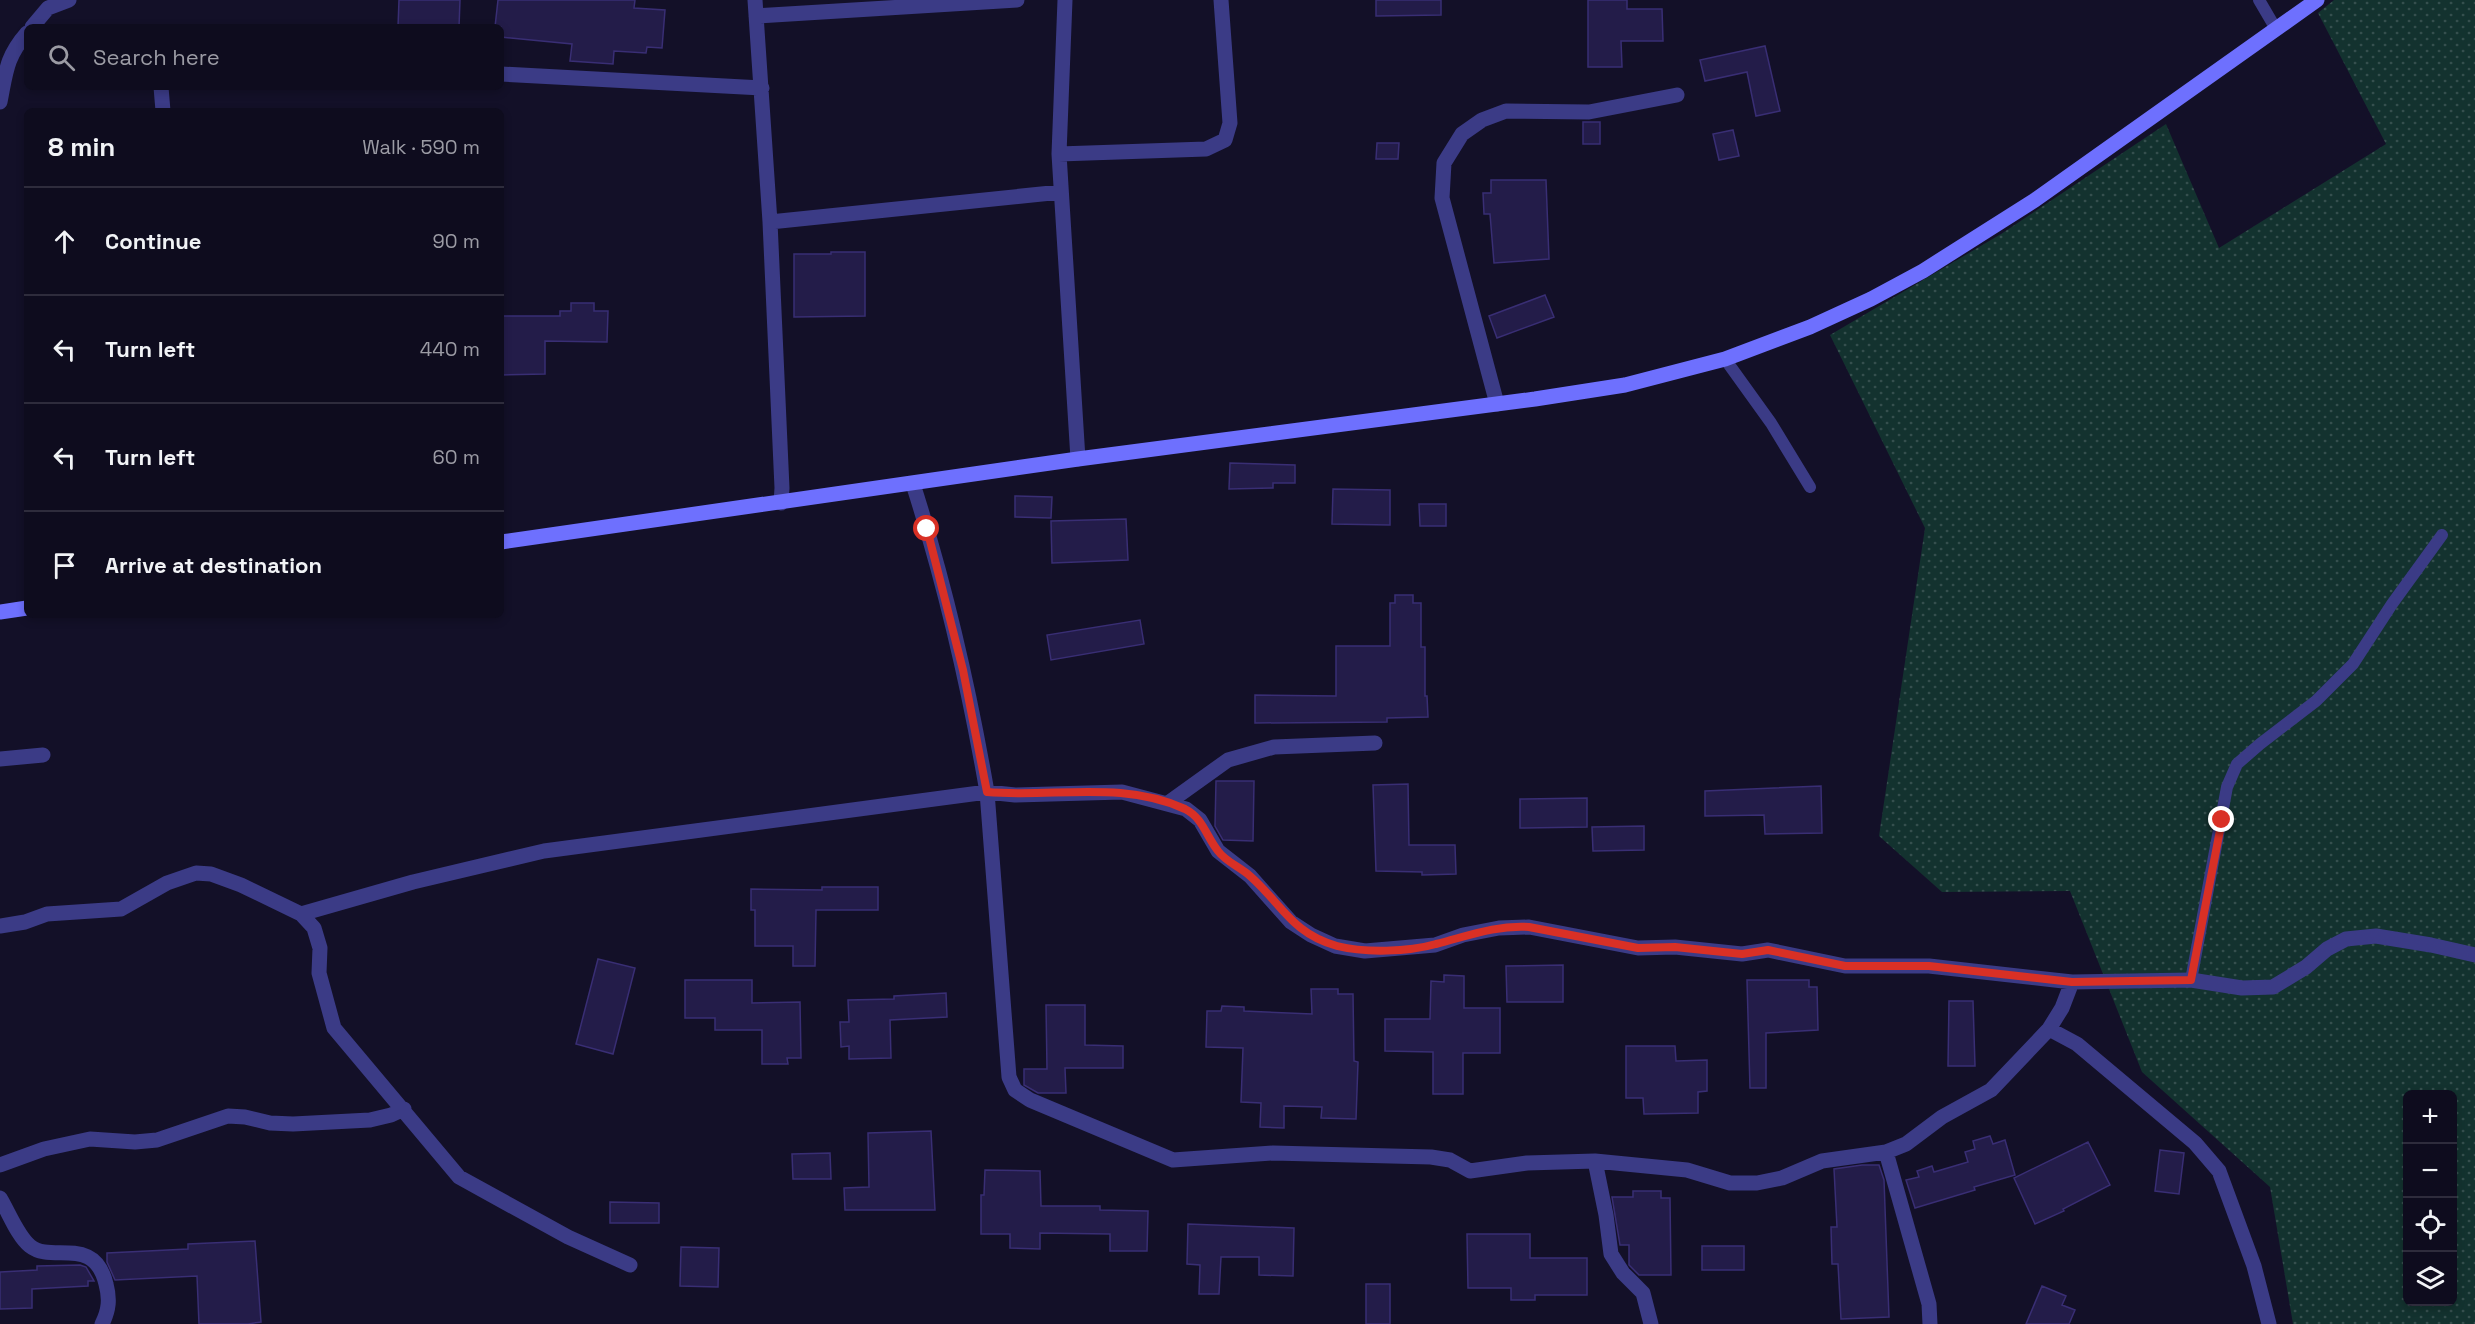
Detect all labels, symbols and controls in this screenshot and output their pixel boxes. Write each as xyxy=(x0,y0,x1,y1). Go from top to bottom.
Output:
search box xyxy=(24,24,504,90)
icon: search xyxy=(45,41,78,74)
text: Search here xyxy=(93,43,220,71)
text: 8 min xyxy=(48,130,115,164)
text: Walk · 590 m xyxy=(362,134,480,160)
icon: ahead xyxy=(48,225,81,258)
text: Continue xyxy=(105,227,201,255)
text: 90 m xyxy=(433,228,480,254)
icon: left xyxy=(48,333,81,366)
text: Turn left xyxy=(105,335,195,363)
text: 440 m xyxy=(420,336,480,362)
icon: left xyxy=(48,441,81,474)
text: Turn left xyxy=(105,443,195,471)
text: 60 m xyxy=(433,444,480,470)
route start xyxy=(913,515,939,541)
icon: arrive xyxy=(48,549,81,582)
text: Arrive at destination xyxy=(105,551,322,579)
route end xyxy=(2208,806,2234,832)
map controls xyxy=(2403,1090,2457,1306)
button: + xyxy=(2403,1090,2457,1144)
button: − xyxy=(2403,1144,2457,1198)
button: locate xyxy=(2403,1198,2457,1252)
button: layers xyxy=(2403,1252,2457,1306)

